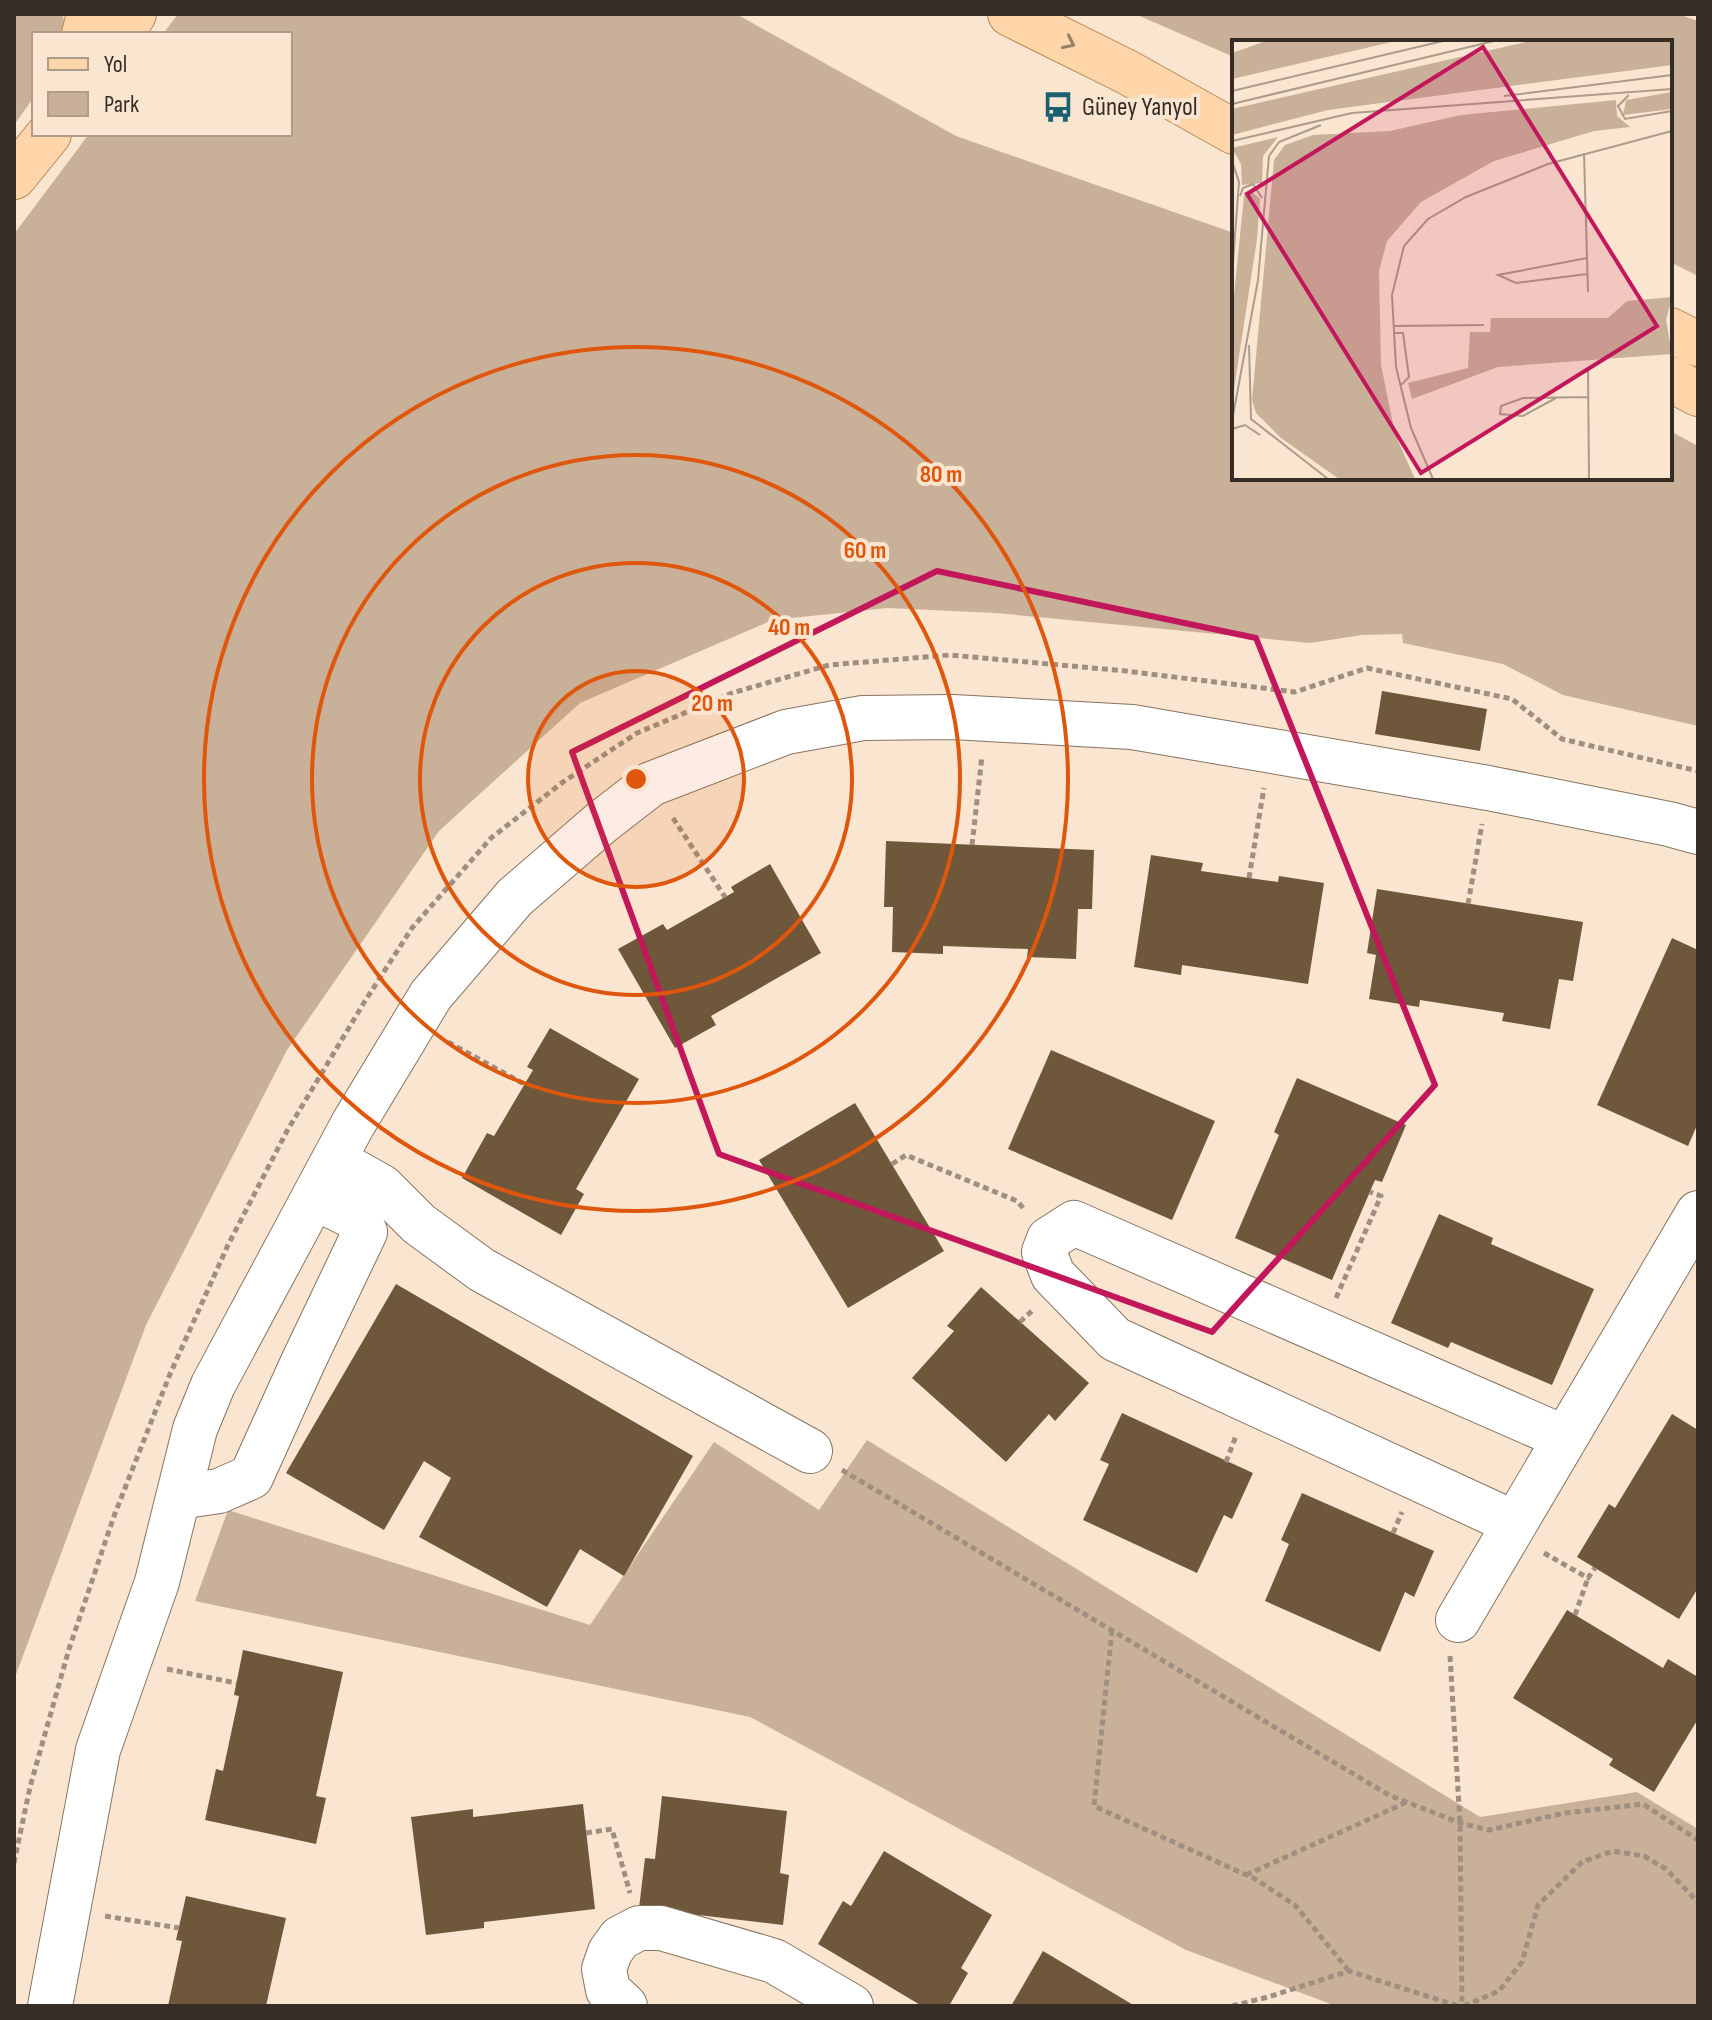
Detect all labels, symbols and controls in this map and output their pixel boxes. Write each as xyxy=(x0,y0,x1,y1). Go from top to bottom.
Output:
legend xyxy=(32,32,292,136)
one-way arrow xyxy=(1060,33,1075,49)
inset map xyxy=(1232,40,1672,480)
text: Yol xyxy=(104,50,127,79)
text: Park xyxy=(104,90,139,119)
bus stop icon: Güney Yanyol xyxy=(1041,90,1075,124)
place label: Güney Yanyol xyxy=(1082,92,1198,123)
text: 80 m xyxy=(920,460,962,489)
text: 60 m xyxy=(844,536,886,565)
text: 40 m xyxy=(768,613,810,642)
text: 20 m xyxy=(691,689,733,718)
centre of rings xyxy=(622,765,650,793)

